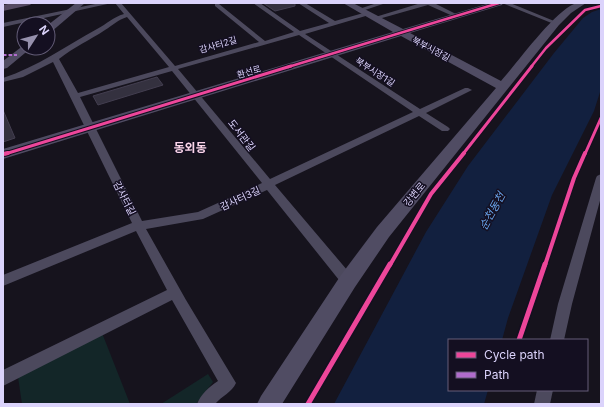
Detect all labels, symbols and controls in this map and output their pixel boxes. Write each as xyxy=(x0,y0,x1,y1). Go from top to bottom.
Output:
north arrow xyxy=(16,16,56,56)
text: N xyxy=(36,23,52,38)
street label: 감사터2길 xyxy=(198,34,238,55)
street label: 북부시장길 xyxy=(410,34,452,63)
street label: 북부시장1길 xyxy=(353,55,397,88)
street label: 환선로 xyxy=(235,63,262,80)
street label: 도서관길 xyxy=(226,117,258,153)
district label: 동외동 xyxy=(173,140,207,155)
street label: 감사터길 xyxy=(111,179,139,217)
street label: 강변로 xyxy=(401,180,427,208)
street label: 감사터3길 xyxy=(218,183,262,213)
water label: 순천동천 xyxy=(476,188,509,232)
legend xyxy=(448,339,588,391)
text: Cycle path xyxy=(484,347,545,362)
text: Path xyxy=(484,367,509,382)

